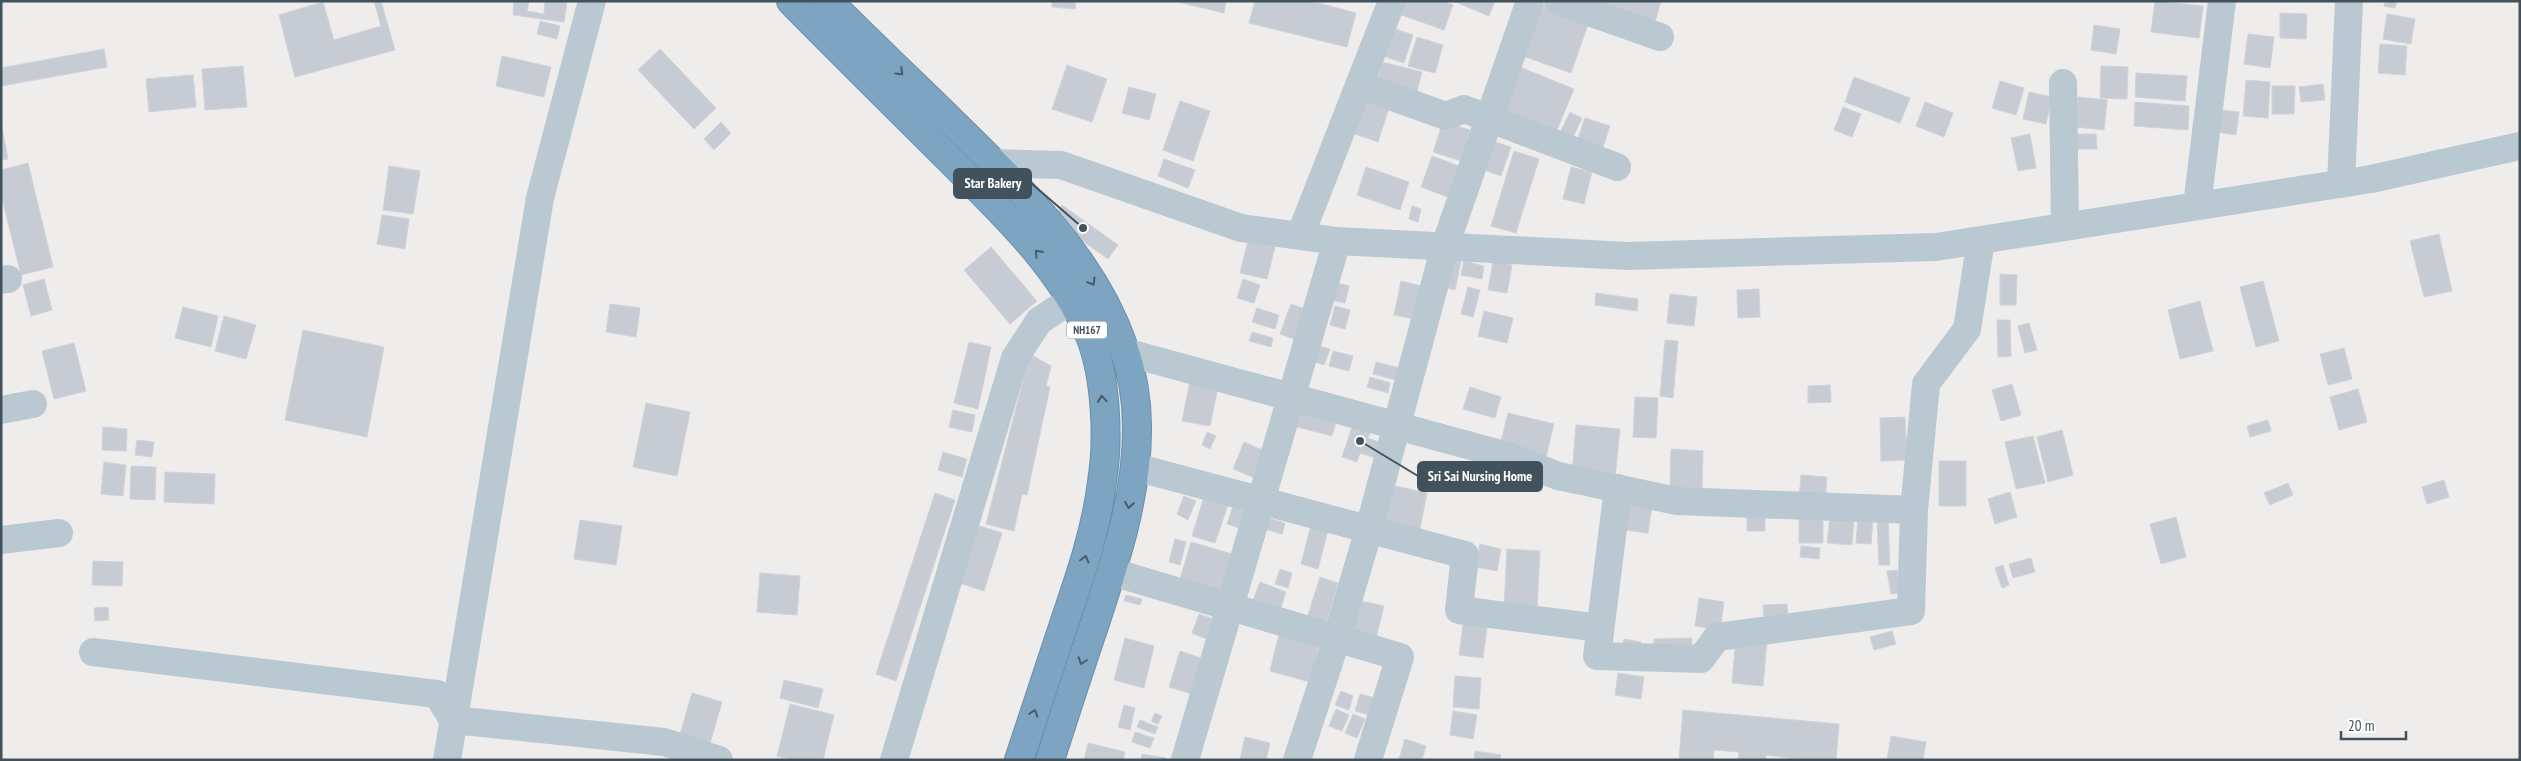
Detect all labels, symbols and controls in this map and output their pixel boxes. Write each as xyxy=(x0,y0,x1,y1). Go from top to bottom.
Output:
one-way arrow xyxy=(895,66,904,75)
callout: Star Bakery xyxy=(954,169,1031,198)
text: Star Bakery xyxy=(965,174,1022,192)
one-way arrow xyxy=(1035,250,1044,259)
one-way arrow xyxy=(1085,277,1095,286)
road number: NH167 xyxy=(1067,322,1107,338)
one-way arrow xyxy=(1097,395,1108,403)
callout: Sri Sai Nursing Home xyxy=(1418,462,1542,491)
text: Sri Sai Nursing Home xyxy=(1428,467,1532,485)
one-way arrow xyxy=(1124,501,1134,509)
one-way arrow xyxy=(1079,555,1090,564)
one-way arrow xyxy=(1078,656,1088,664)
scale bar xyxy=(2341,708,2406,740)
one-way arrow xyxy=(1029,710,1039,718)
text: 20 m xyxy=(2348,716,2374,735)

